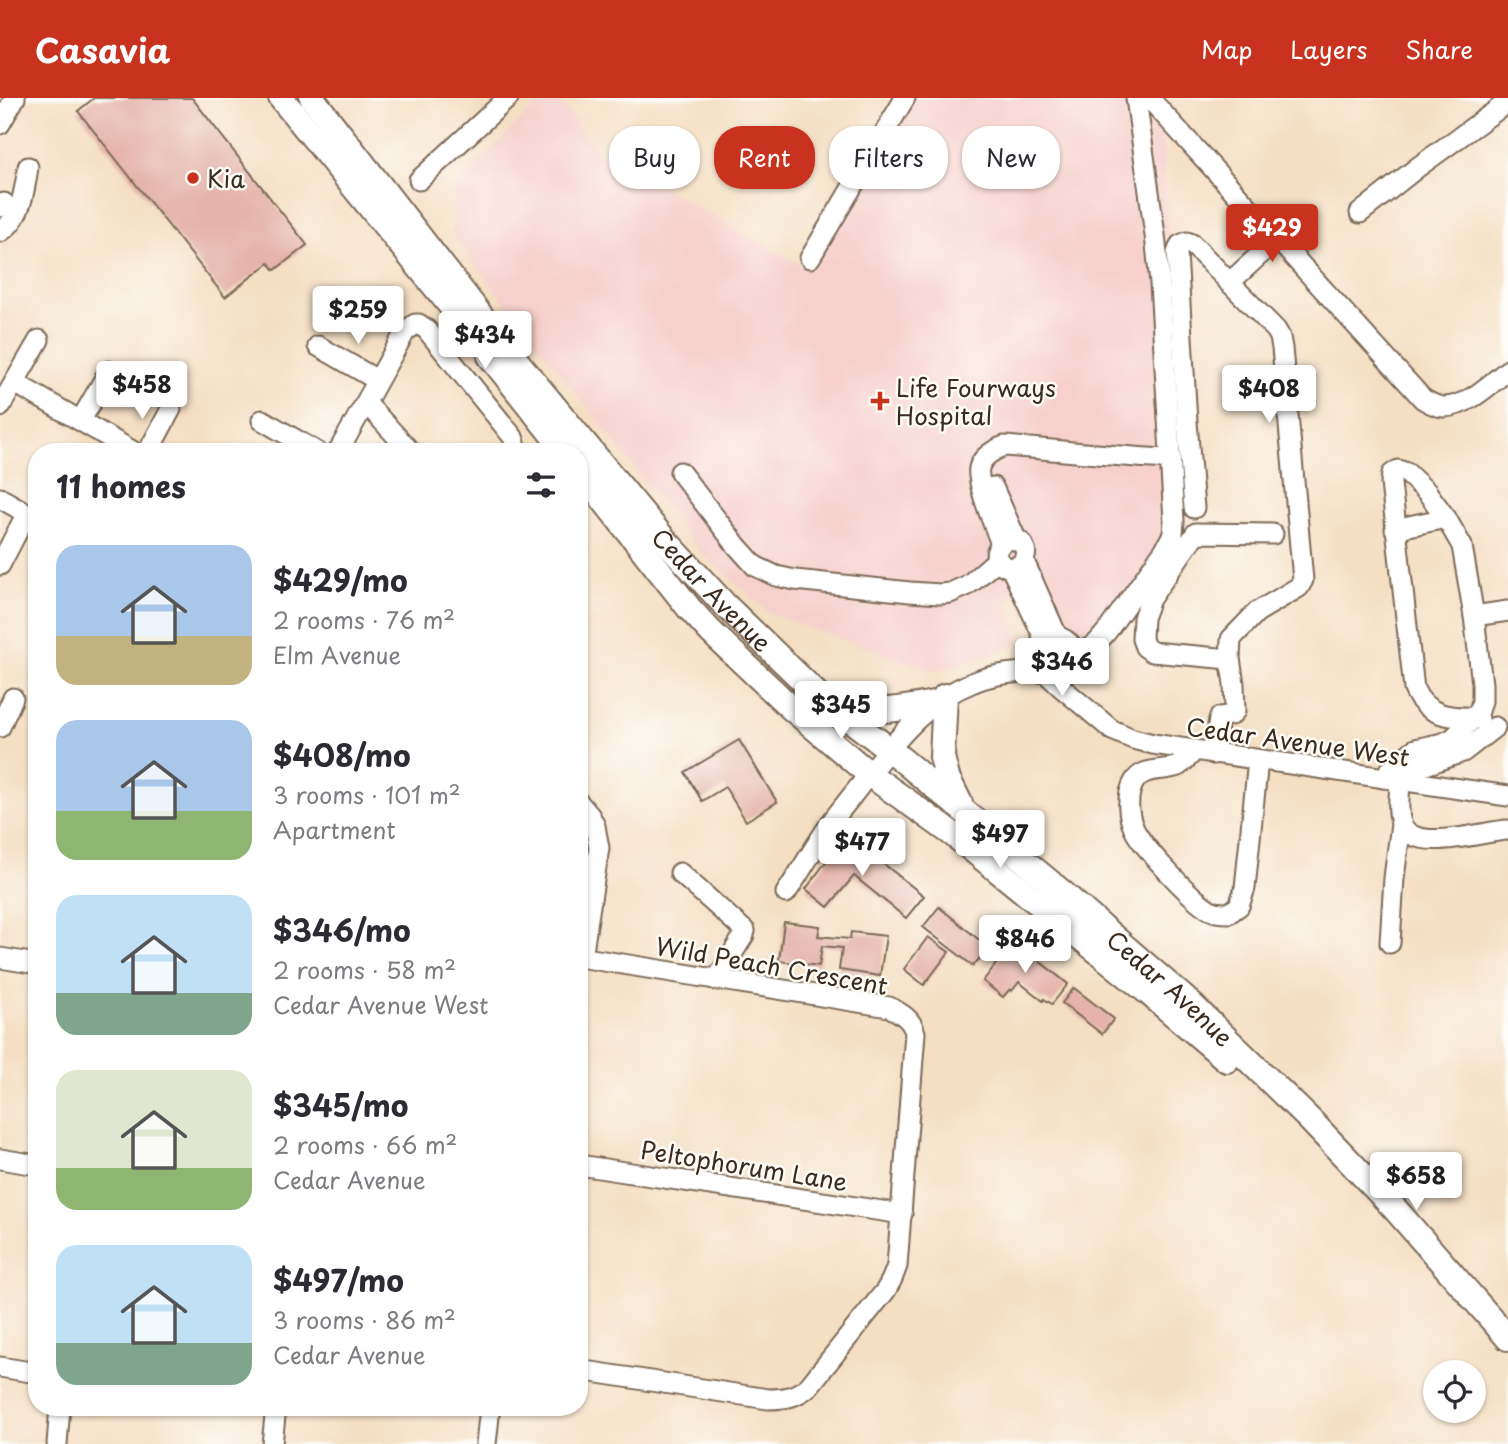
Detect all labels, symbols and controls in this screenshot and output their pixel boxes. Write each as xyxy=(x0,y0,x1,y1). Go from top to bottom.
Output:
text: Casavia xyxy=(35,24,170,74)
text: Map xyxy=(1201,31,1252,67)
text: Layers xyxy=(1290,31,1367,67)
text: Share xyxy=(1405,31,1473,67)
chip: Buy xyxy=(609,126,700,189)
chip: Rent xyxy=(714,126,815,189)
chip: Filters xyxy=(829,126,948,189)
chip: New xyxy=(962,126,1060,189)
place label: Kia xyxy=(207,160,245,196)
marker: Kia xyxy=(185,170,201,186)
pin: $429 xyxy=(1231,204,1313,264)
text: $429 xyxy=(1242,209,1302,244)
pin: $259 xyxy=(317,286,399,346)
text: $259 xyxy=(329,291,387,326)
pin: $434 xyxy=(444,312,526,371)
text: $434 xyxy=(455,316,515,351)
pin: $458 xyxy=(101,362,183,421)
text: $458 xyxy=(112,366,172,401)
pin: $408 xyxy=(1228,366,1310,425)
place label: Life Fourways Hospital xyxy=(896,369,1056,433)
text: $408 xyxy=(1238,370,1300,405)
marker: Life Fourways Hospital xyxy=(870,391,890,411)
text: 11 homes xyxy=(56,463,186,508)
icon: filters xyxy=(522,466,560,504)
street label: Cedar Avenue xyxy=(644,520,780,659)
text: $429/mo xyxy=(273,557,408,602)
icon: home xyxy=(112,573,196,657)
text: 2 rooms · 76 m² xyxy=(273,602,455,637)
text: Elm Avenue xyxy=(273,637,401,672)
pin: $346 xyxy=(1021,638,1103,698)
text: $346 xyxy=(1031,643,1093,678)
pin: $345 xyxy=(800,682,882,741)
text: $345 xyxy=(811,686,871,721)
street label: Cedar Avenue West xyxy=(1184,708,1412,774)
text: $408/mo xyxy=(273,732,411,777)
icon: home xyxy=(112,748,196,832)
text: 3 rooms · 101 m² xyxy=(273,777,461,812)
pin: $497 xyxy=(959,810,1041,870)
text: Apartment xyxy=(273,812,396,847)
text: $497 xyxy=(972,815,1028,850)
pin: $477 xyxy=(821,818,903,878)
text: $477 xyxy=(834,823,890,858)
text: $346/mo xyxy=(273,907,411,952)
pin: $846 xyxy=(984,916,1066,975)
text: $846 xyxy=(995,920,1055,955)
street label: Cedar Avenue xyxy=(1099,921,1242,1054)
icon: home xyxy=(112,923,196,1007)
street label: Wild Peach Crescent xyxy=(653,927,891,1003)
text: 2 rooms · 58 m² xyxy=(273,952,456,987)
text: Cedar Avenue West xyxy=(273,987,488,1022)
text: $345/mo xyxy=(273,1082,408,1127)
icon: home xyxy=(112,1098,196,1182)
text: 2 rooms · 66 m² xyxy=(273,1127,457,1162)
street label: Peltophorum Lane xyxy=(638,1131,850,1199)
pin: $658 xyxy=(1375,1152,1457,1212)
text: $658 xyxy=(1386,1157,1446,1192)
text: Cedar Avenue xyxy=(273,1162,426,1197)
text: $497/mo xyxy=(273,1257,404,1302)
icon: home xyxy=(112,1273,196,1357)
text: 3 rooms · 86 m² xyxy=(273,1302,456,1337)
text: Cedar Avenue xyxy=(273,1337,426,1372)
map controls xyxy=(1423,1360,1486,1423)
button: locate xyxy=(1423,1360,1486,1423)

